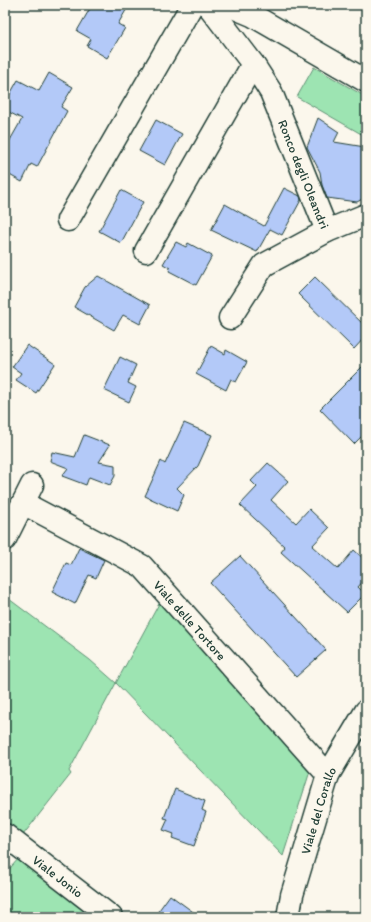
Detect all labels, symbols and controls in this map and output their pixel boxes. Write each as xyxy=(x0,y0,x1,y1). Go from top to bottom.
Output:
street label: Ronco degli Oleandri xyxy=(275,118,332,231)
street label: Viale delle Tortore xyxy=(150,577,229,663)
street label: Viale del Corallo xyxy=(298,764,340,856)
street label: Viale Jonio xyxy=(29,852,86,901)

